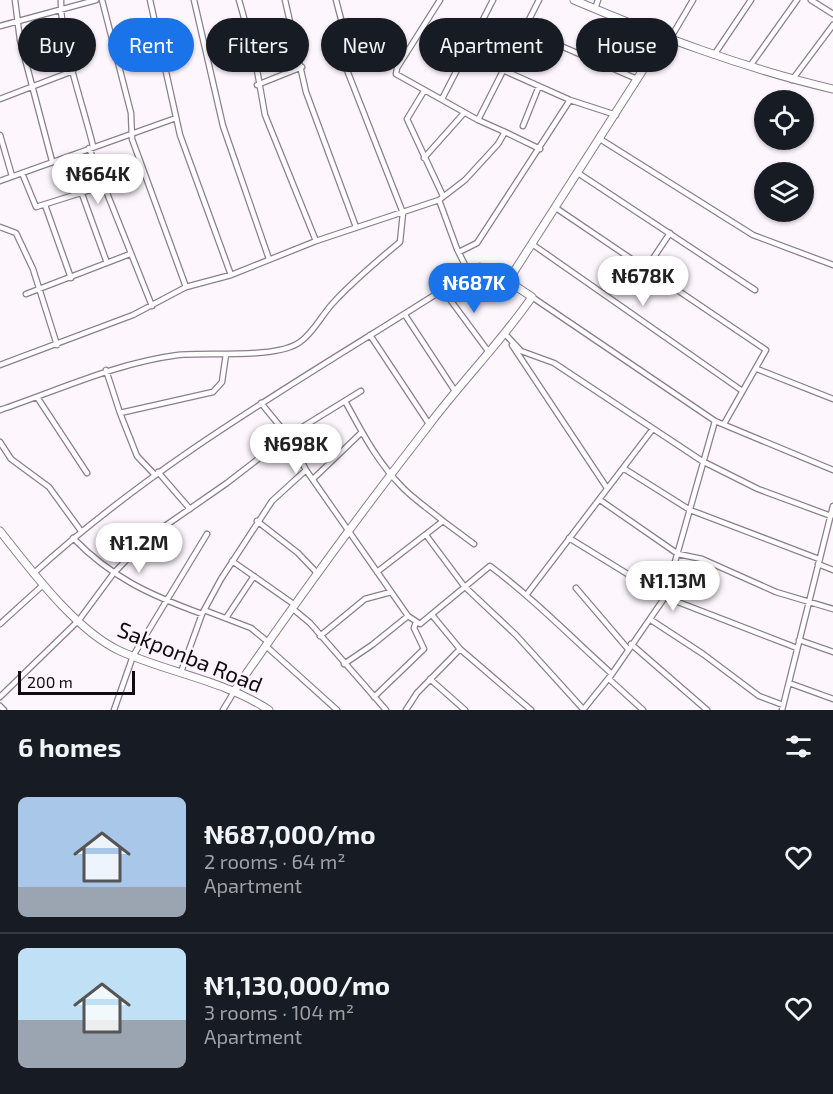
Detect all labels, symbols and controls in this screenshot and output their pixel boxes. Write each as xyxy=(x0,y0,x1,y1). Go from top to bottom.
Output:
chip: Buy xyxy=(18,18,96,72)
chip: Rent xyxy=(108,18,194,72)
chip: Filters xyxy=(206,18,309,72)
chip: New xyxy=(321,18,407,72)
chip: Apartment xyxy=(419,18,564,72)
chip: House xyxy=(576,18,678,72)
map controls xyxy=(754,90,814,222)
button: locate xyxy=(754,90,814,150)
pin: ₦664K xyxy=(56,154,140,205)
text: ₦664K xyxy=(66,161,130,185)
button: layers xyxy=(754,162,814,222)
pin: ₦678K xyxy=(601,256,685,307)
pin: ₦687K xyxy=(432,263,516,314)
text: ₦678K xyxy=(612,263,674,287)
text: ₦687K xyxy=(443,270,505,294)
pin: ₦698K xyxy=(254,424,338,475)
text: ₦698K xyxy=(264,431,328,455)
pin: ₦1.2M xyxy=(97,523,181,574)
text: ₦1.2M xyxy=(110,530,168,554)
pin: ₦1.13M xyxy=(624,561,722,612)
text: ₦1.13M xyxy=(640,568,706,592)
street label: Sakponba Road xyxy=(114,615,267,697)
scale bar xyxy=(18,668,135,696)
text: 200 m xyxy=(27,672,73,691)
icon: filters xyxy=(782,730,815,763)
text: 6 homes xyxy=(18,731,121,762)
text: ₦687,000/mo xyxy=(204,818,376,849)
icon: home xyxy=(66,821,138,893)
icon: heart xyxy=(782,841,815,874)
text: 2 rooms · 64 m² xyxy=(204,849,346,873)
text: Apartment xyxy=(204,873,302,897)
text: ₦1,130,000/mo xyxy=(204,969,390,1000)
icon: home xyxy=(66,972,138,1044)
icon: heart xyxy=(782,992,815,1025)
text: 3 rooms · 104 m² xyxy=(204,1000,354,1024)
text: Apartment xyxy=(204,1024,302,1048)

